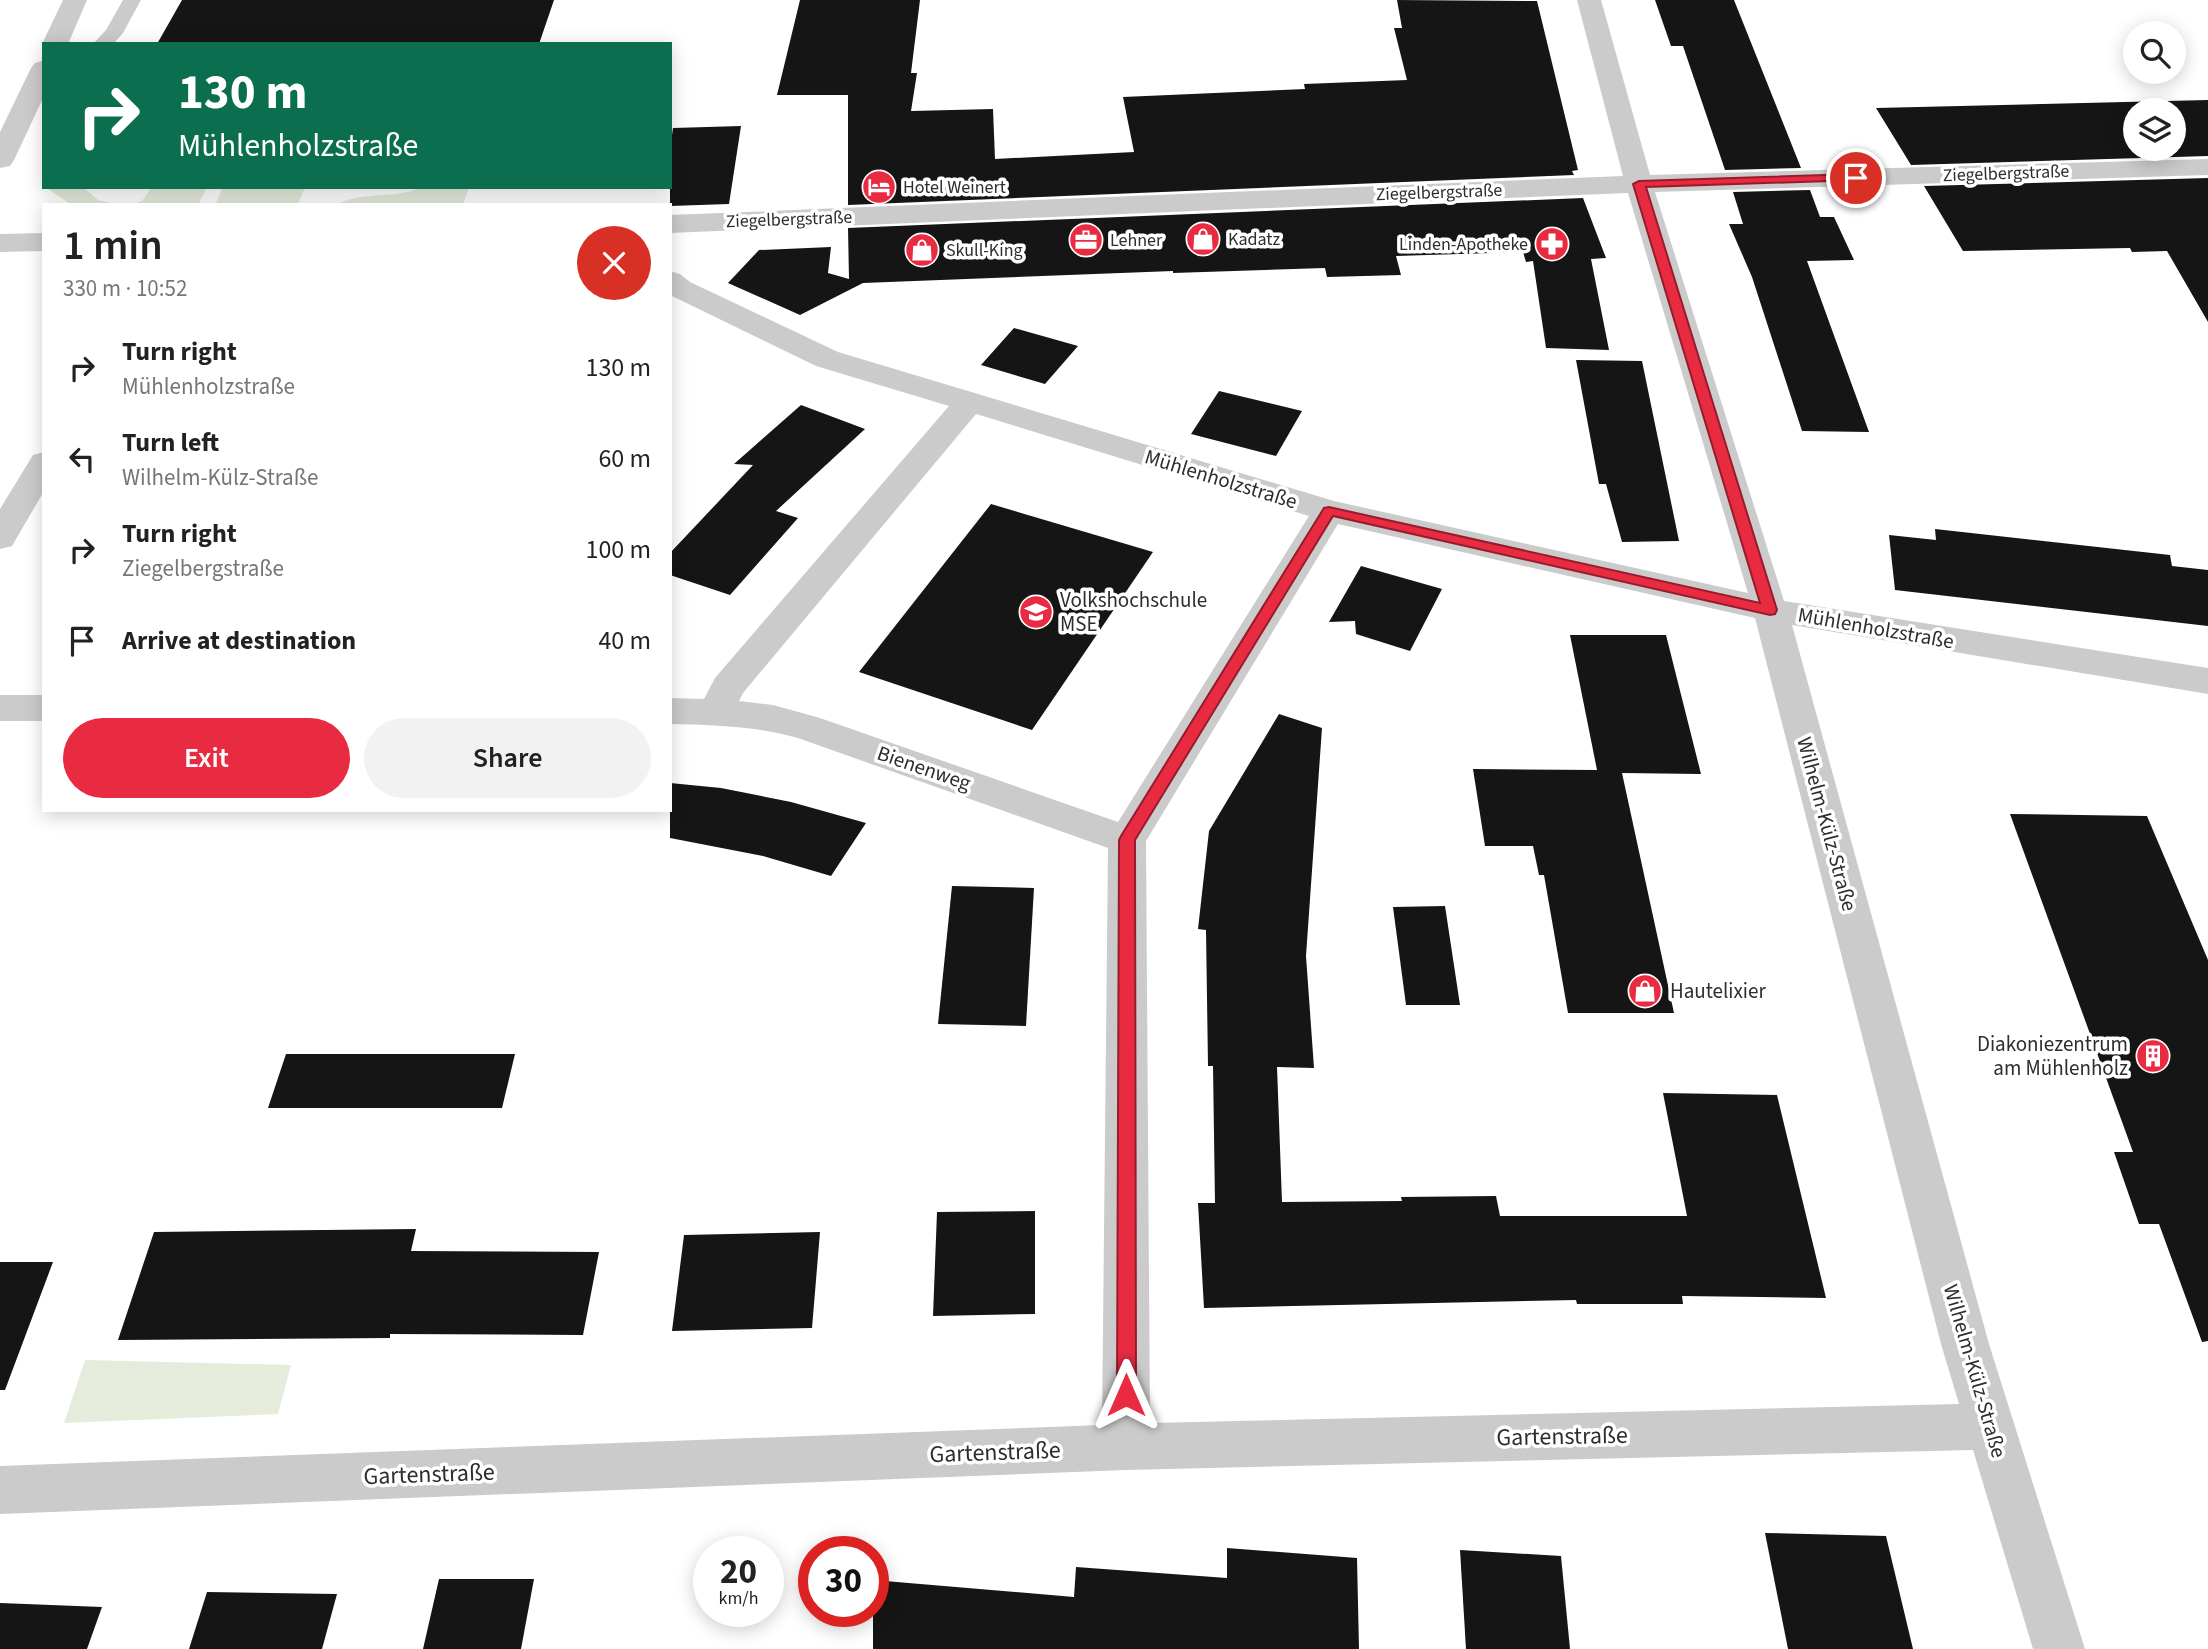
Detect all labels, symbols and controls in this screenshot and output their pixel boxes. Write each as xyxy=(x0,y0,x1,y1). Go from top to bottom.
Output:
map controls xyxy=(2123,21,2186,161)
button: search xyxy=(2123,21,2186,84)
text: 130 m xyxy=(178,58,307,128)
icon: right xyxy=(63,70,154,161)
button: layers xyxy=(2123,98,2186,161)
text: Mühlenholzstraße xyxy=(178,123,419,169)
pin xyxy=(1826,148,1886,208)
icon: arrive xyxy=(1837,159,1875,197)
street label: Ziegelbergstraße xyxy=(1942,159,2070,188)
hotel icon: Hotel Weinert xyxy=(860,168,898,206)
place label: Hotel Weinert xyxy=(903,175,1006,200)
street label: Ziegelbergstraße xyxy=(1375,178,1503,207)
street label: Ziegelbergstraße xyxy=(725,205,853,234)
text: 1 min xyxy=(63,216,163,276)
shop icon: Kadatz xyxy=(1184,220,1222,258)
office icon: Lehner xyxy=(1067,221,1105,259)
pharmacy icon: Linden-Apotheke xyxy=(1533,225,1571,263)
button: close xyxy=(577,226,651,300)
place label: Kadatz xyxy=(1228,227,1280,252)
place label: Lehner xyxy=(1110,228,1163,253)
shop icon: Skull-King xyxy=(903,231,941,269)
place label: Linden-Apotheke xyxy=(1399,232,1528,257)
place label: Skull-King xyxy=(946,238,1023,263)
text: 330 m · 10:52 xyxy=(63,272,187,305)
text: Turn right xyxy=(122,333,237,370)
icon: right xyxy=(63,349,101,387)
text: 130 m xyxy=(585,349,651,386)
text: Mühlenholzstraße xyxy=(122,370,295,403)
text: Turn left xyxy=(122,424,219,461)
icon: left xyxy=(63,440,101,478)
text: 60 m xyxy=(598,440,651,477)
street label: Mühlenholzstraße xyxy=(1141,442,1301,516)
text: Wilhelm-Külz-Straße xyxy=(122,461,318,494)
text: Turn right xyxy=(122,515,237,552)
icon: right xyxy=(63,531,101,569)
text: 100 m xyxy=(585,531,651,568)
text: Ziegelbergstraße xyxy=(122,552,284,585)
place label: Volkshochschule MSE xyxy=(1060,585,1207,639)
school or university icon: Volkshochschule MSE xyxy=(1017,593,1055,631)
street label: Mühlenholzstraße xyxy=(1796,600,1956,656)
icon: arrive xyxy=(63,622,101,660)
text: Arrive at destination xyxy=(122,622,356,659)
text: 40 m xyxy=(598,622,651,659)
button: Exit xyxy=(63,718,350,798)
button: Share xyxy=(364,718,651,798)
street label: Wilhelm-Külz-Straße xyxy=(1789,734,1865,914)
street label: Bienenweg xyxy=(873,738,975,798)
shop icon: Hautelixier xyxy=(1626,972,1664,1010)
place label: Hautelixier xyxy=(1670,976,1766,1006)
place label: Diakoniezentrum am Mühlenholz xyxy=(1977,1029,2128,1083)
building icon: Diakoniezentrum am Mühlenholz xyxy=(2134,1037,2172,1075)
street label: Wilhelm-Külz-Straße xyxy=(1936,1281,2014,1461)
position arrow xyxy=(1089,1358,1163,1432)
street label: Gartenstraße xyxy=(1496,1418,1628,1455)
street label: Gartenstraße xyxy=(929,1433,1061,1472)
street label: Gartenstraße xyxy=(363,1455,495,1494)
speed limit sign: 30 xyxy=(798,1536,889,1627)
text: 20 xyxy=(720,1547,757,1597)
text: km/h xyxy=(719,1586,758,1611)

